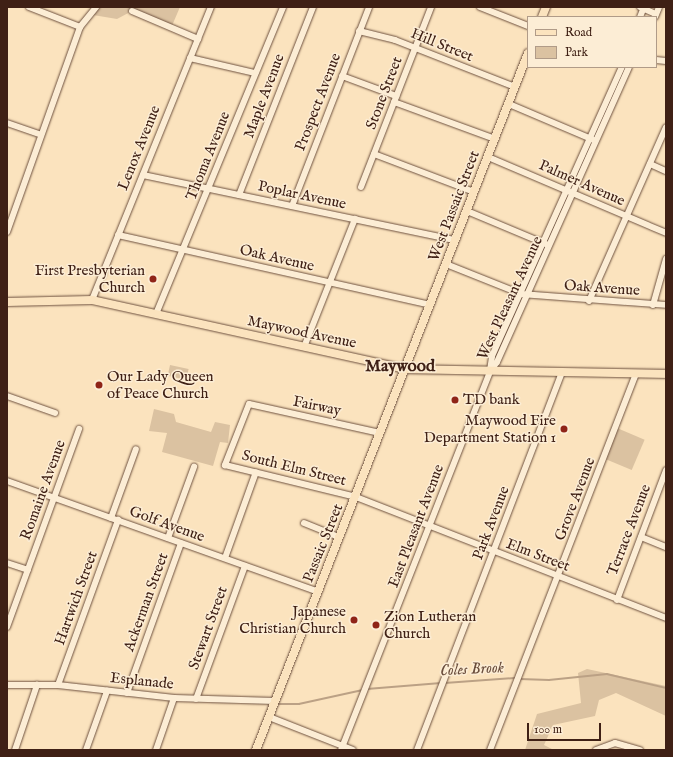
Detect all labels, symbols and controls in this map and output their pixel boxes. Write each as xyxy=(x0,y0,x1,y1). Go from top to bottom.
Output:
legend xyxy=(527,16,657,68)
street label: Hill Street xyxy=(408,24,476,66)
text: Road xyxy=(565,25,592,40)
text: Park xyxy=(565,45,588,60)
street label: Maple Avenue xyxy=(240,51,288,141)
street label: Prospect Avenue xyxy=(291,51,345,153)
street label: Stone Street xyxy=(362,54,406,132)
street label: Lenox Avenue xyxy=(114,103,164,193)
street label: Thoma Avenue xyxy=(182,109,234,203)
street label: West Passaic Street xyxy=(425,148,483,264)
street label: Palmer Avenue xyxy=(536,156,628,210)
street label: Poplar Avenue xyxy=(256,177,348,213)
street label: West Pleasant Avenue xyxy=(473,233,547,363)
street label: Oak Avenue xyxy=(238,241,316,275)
place label: First Presbyterian Church xyxy=(35,261,145,296)
marker: First Presbyterian Church xyxy=(148,274,158,284)
street label: Oak Avenue xyxy=(563,276,641,300)
street label: Maywood Avenue xyxy=(246,312,358,352)
district label: Maywood xyxy=(365,357,435,377)
place label: Our Lady Queen of Peace Church xyxy=(107,367,214,402)
marker: Our Lady Queen of Peace Church xyxy=(94,380,104,390)
place label: TD bank xyxy=(463,391,520,409)
street label: Fairway xyxy=(291,392,343,420)
marker: TD bank xyxy=(450,395,460,405)
place label: Maywood Fire Department Station 1 xyxy=(424,411,556,446)
marker: Maywood Fire Department Station 1 xyxy=(559,424,569,434)
street label: Romaine Avenue xyxy=(17,437,69,543)
street label: South Elm Street xyxy=(240,446,348,490)
street label: Grove Avenue xyxy=(551,455,599,543)
street label: East Pleasant Avenue xyxy=(384,462,448,590)
street label: Terrace Avenue xyxy=(603,482,655,578)
street label: Park Avenue xyxy=(469,484,513,562)
street label: Passaic Street xyxy=(299,501,347,585)
street label: Golf Avenue xyxy=(127,502,207,546)
street label: Elm Street xyxy=(504,535,572,575)
street label: Hartwich Street xyxy=(51,549,101,647)
street label: Ackerman Street xyxy=(120,550,172,654)
street label: Stewart Street xyxy=(185,584,231,672)
place label: Japanese Christian Church xyxy=(239,602,346,637)
place label: Zion Lutheran Church xyxy=(384,607,476,642)
marker: Japanese Christian Church xyxy=(349,615,359,625)
marker: Zion Lutheran Church xyxy=(371,620,381,630)
water label: Coles Brook xyxy=(439,659,505,681)
street label: Esplanade xyxy=(109,669,175,693)
scale bar xyxy=(529,715,603,741)
text: 100 m xyxy=(534,722,562,737)

